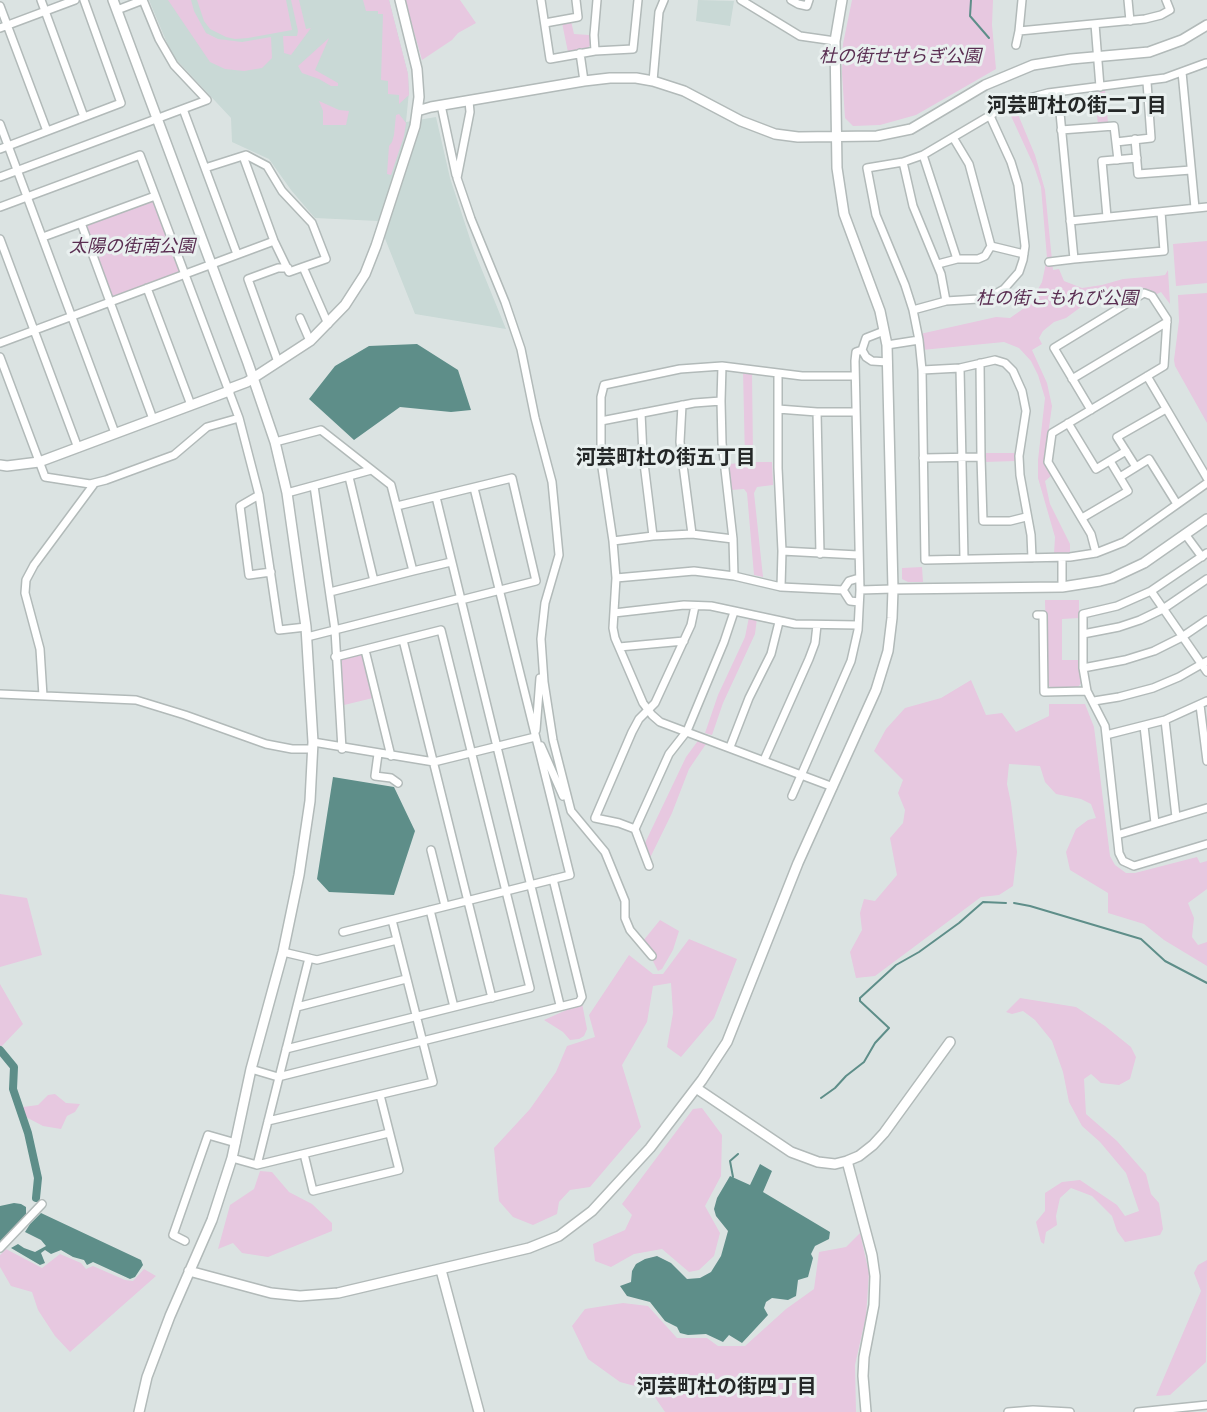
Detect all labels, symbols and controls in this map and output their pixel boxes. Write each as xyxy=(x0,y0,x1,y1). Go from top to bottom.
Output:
park label: 杜の街せせらぎ公園 xyxy=(819,47,981,69)
district label: 河芸町杜の街二丁目 xyxy=(987,96,1167,120)
park label: 太陽の街南公園 xyxy=(69,237,195,259)
park label: 杜の街こもれび公園 xyxy=(976,289,1138,311)
district label: 河芸町杜の街五丁目 xyxy=(576,448,756,472)
district label: 河芸町杜の街四丁目 xyxy=(637,1377,817,1401)

